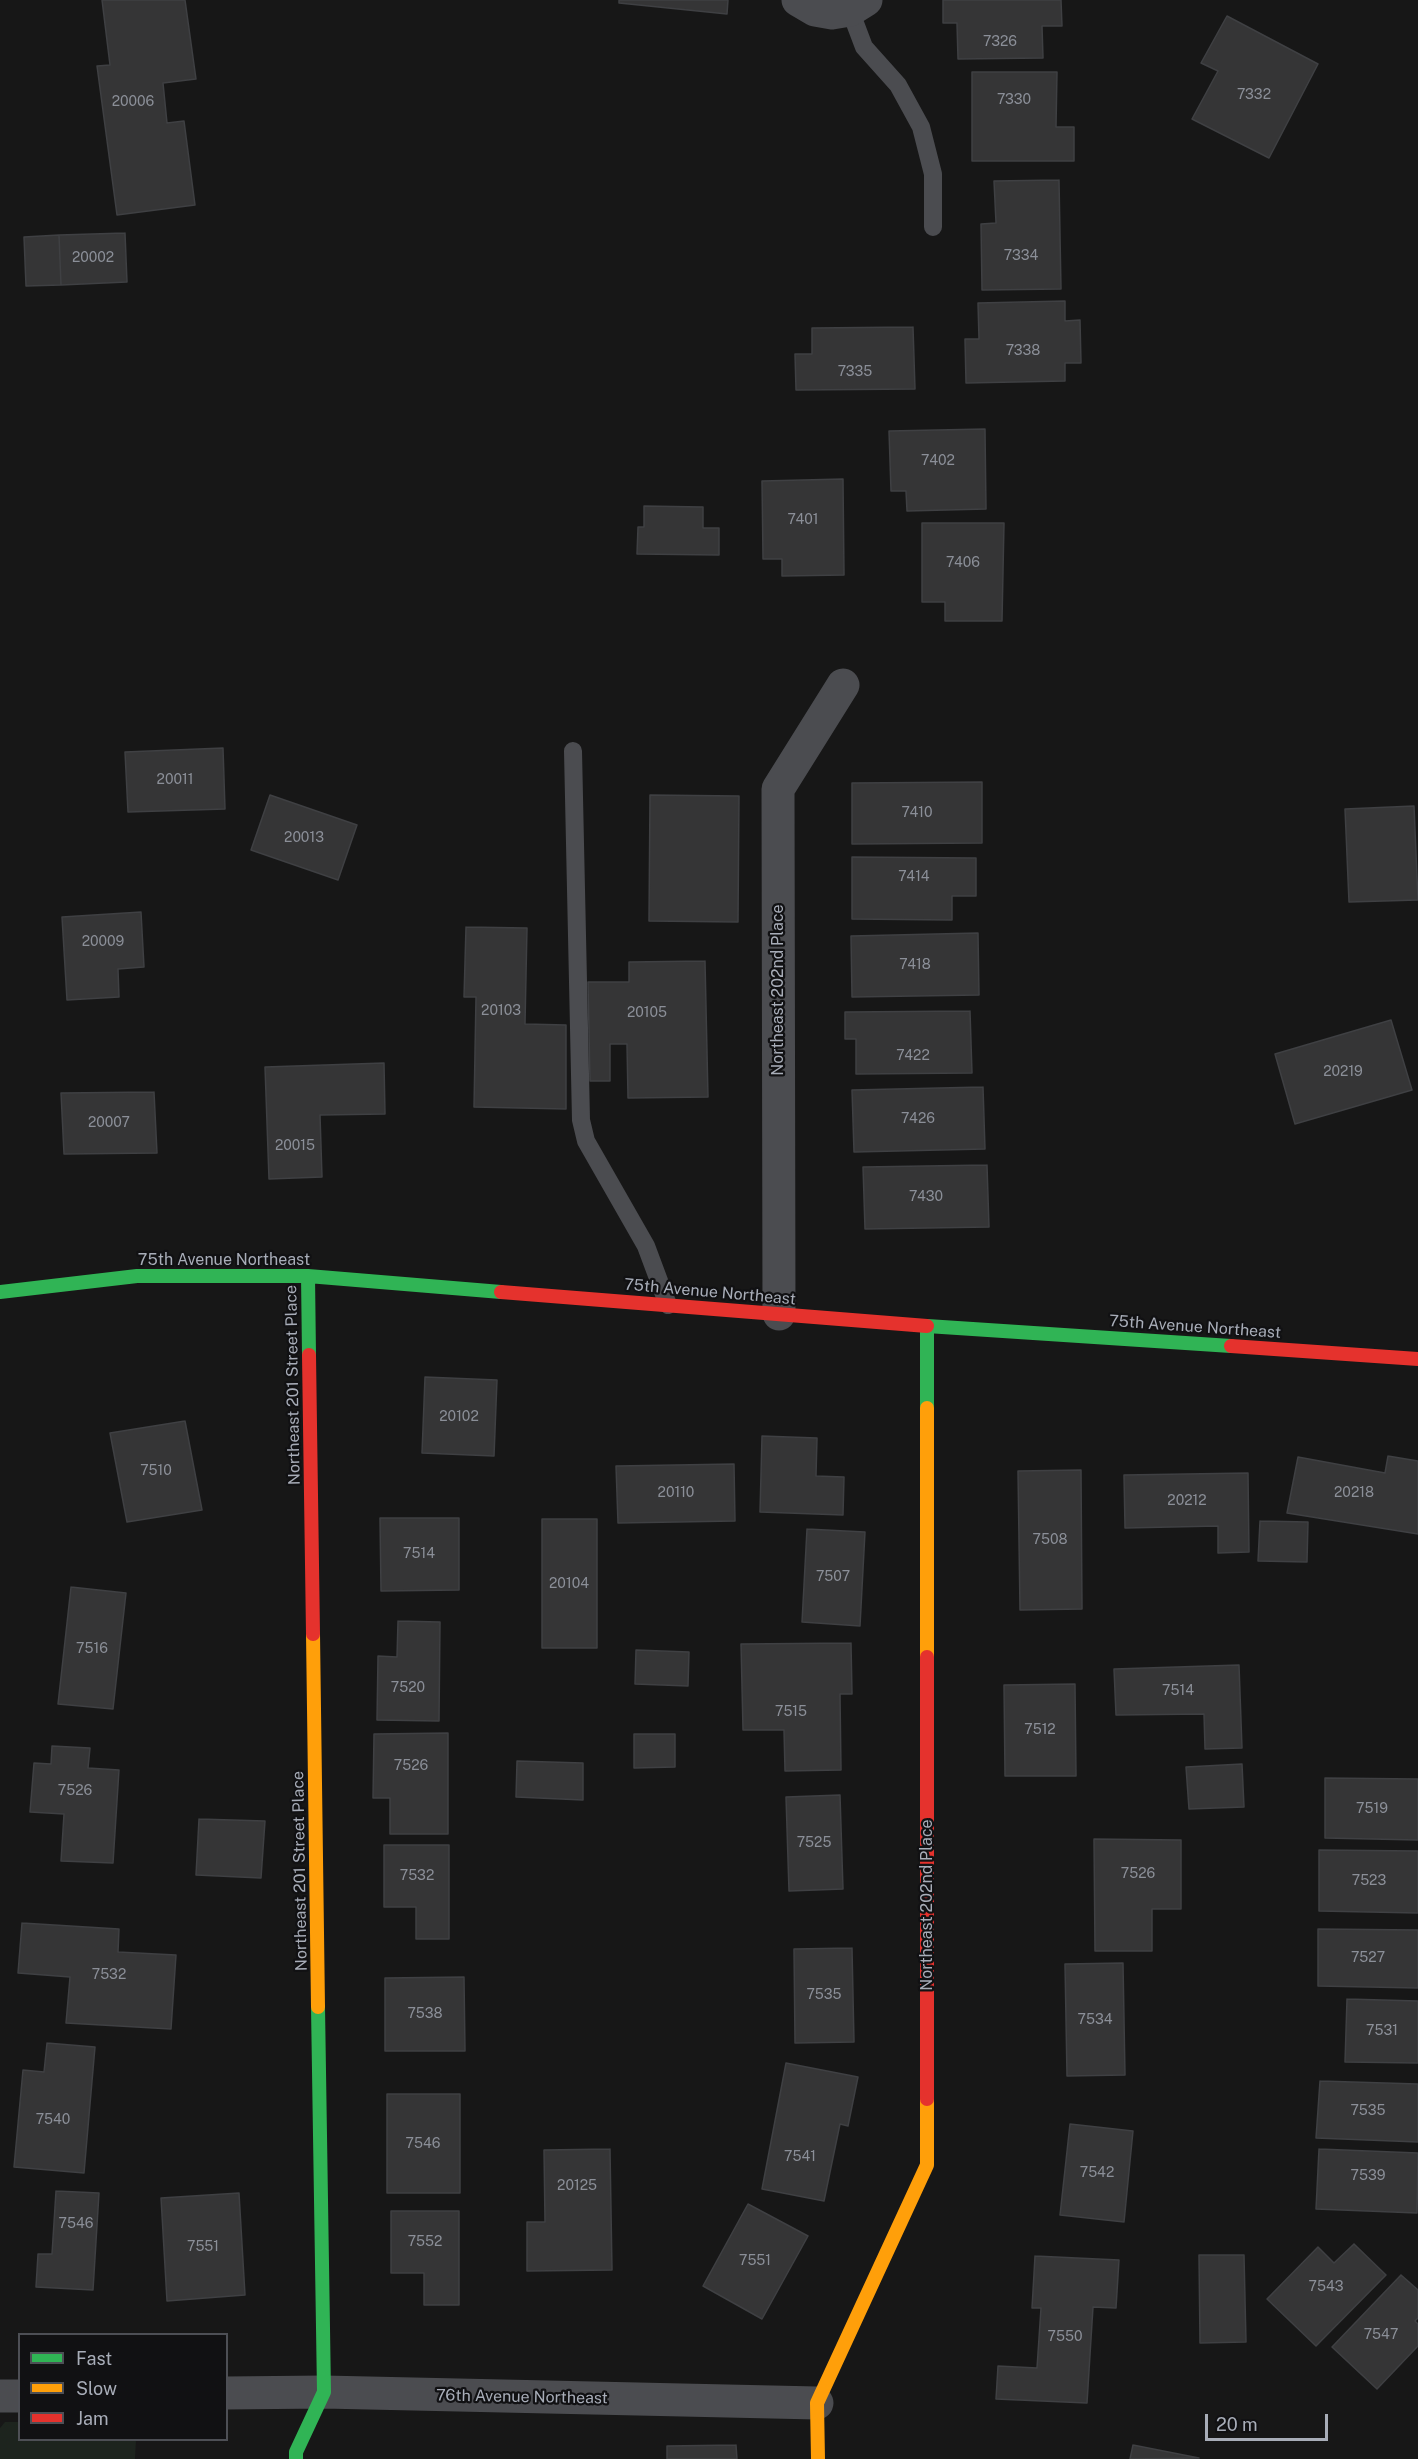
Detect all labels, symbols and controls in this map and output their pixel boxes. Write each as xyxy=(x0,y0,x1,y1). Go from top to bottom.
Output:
house number: 7326 xyxy=(983,34,1017,50)
house number: 7332 xyxy=(1237,87,1271,103)
house number: 7330 xyxy=(997,92,1031,108)
house number: 20006 xyxy=(112,94,154,110)
house number: 7334 xyxy=(1004,248,1038,264)
house number: 20002 xyxy=(72,250,114,266)
house number: 7338 xyxy=(1006,343,1040,359)
house number: 7335 xyxy=(838,364,872,380)
house number: 7402 xyxy=(921,453,955,469)
house number: 7401 xyxy=(787,512,819,528)
house number: 7406 xyxy=(946,555,980,571)
house number: 20011 xyxy=(157,772,193,788)
house number: 7410 xyxy=(901,805,933,821)
house number: 20013 xyxy=(284,830,324,846)
house number: 7414 xyxy=(898,869,930,885)
street label: Northeast 202nd Place xyxy=(768,904,788,1076)
house number: 20009 xyxy=(82,934,124,950)
house number: 7418 xyxy=(899,957,931,973)
house number: 20103 xyxy=(481,1003,521,1019)
house number: 20105 xyxy=(627,1005,667,1021)
house number: 7422 xyxy=(896,1048,930,1064)
house number: 20219 xyxy=(1323,1064,1363,1080)
house number: 7426 xyxy=(901,1111,935,1127)
house number: 20007 xyxy=(88,1115,130,1131)
house number: 20015 xyxy=(275,1138,315,1154)
house number: 7430 xyxy=(909,1189,943,1205)
street label: 75th Avenue Northeast xyxy=(138,1250,310,1270)
street label: 75th Avenue Northeast xyxy=(623,1275,797,1309)
street label: Northeast 201 Street Place xyxy=(282,1285,304,1485)
street label: 75th Avenue Northeast xyxy=(1108,1311,1282,1343)
house number: 20102 xyxy=(439,1409,479,1425)
house number: 7510 xyxy=(140,1463,172,1479)
house number: 20110 xyxy=(658,1485,694,1501)
house number: 20218 xyxy=(1334,1485,1374,1501)
house number: 20212 xyxy=(1167,1493,1207,1509)
house number: 7508 xyxy=(1033,1532,1067,1548)
house number: 7514 xyxy=(403,1546,435,1562)
house number: 7507 xyxy=(816,1569,850,1585)
house number: 20104 xyxy=(549,1576,589,1592)
house number: 7516 xyxy=(76,1641,108,1657)
house number: 7520 xyxy=(391,1680,425,1696)
house number: 7514 xyxy=(1162,1683,1194,1699)
house number: 7515 xyxy=(775,1704,807,1720)
house number: 7512 xyxy=(1024,1722,1056,1738)
house number: 7526 xyxy=(394,1758,428,1774)
street label: Northeast 201 Street Place xyxy=(289,1771,311,1971)
house number: 7526 xyxy=(58,1783,92,1799)
house number: 7519 xyxy=(1356,1801,1388,1817)
street label: Northeast 202nd Place xyxy=(917,1819,937,1991)
house number: 7525 xyxy=(797,1835,831,1851)
house number: 7526 xyxy=(1121,1866,1155,1882)
house number: 7532 xyxy=(400,1868,434,1884)
house number: 7523 xyxy=(1352,1873,1386,1889)
house number: 7527 xyxy=(1351,1950,1385,1966)
house number: 7532 xyxy=(92,1967,126,1983)
house number: 7535 xyxy=(806,1987,842,2003)
house number: 7538 xyxy=(407,2006,443,2022)
house number: 7534 xyxy=(1078,2012,1112,2028)
house number: 7531 xyxy=(1366,2023,1398,2039)
house number: 7535 xyxy=(1350,2103,1386,2119)
house number: 7540 xyxy=(36,2112,70,2128)
house number: 7546 xyxy=(406,2136,440,2152)
house number: 7541 xyxy=(784,2149,816,2165)
house number: 7542 xyxy=(1080,2165,1114,2181)
house number: 7539 xyxy=(1351,2168,1385,2184)
house number: 20125 xyxy=(557,2178,597,2194)
house number: 7546 xyxy=(59,2216,93,2232)
house number: 7552 xyxy=(408,2234,442,2250)
house number: 7551 xyxy=(187,2239,219,2255)
house number: 7551 xyxy=(739,2253,771,2269)
house number: 7543 xyxy=(1309,2279,1343,2295)
house number: 7547 xyxy=(1364,2327,1398,2343)
house number: 7550 xyxy=(1048,2329,1082,2345)
legend xyxy=(18,2333,228,2441)
text: Fast xyxy=(76,2348,112,2369)
text: Slow xyxy=(76,2378,117,2399)
street label: 76th Avenue Northeast xyxy=(436,2386,608,2408)
scale bar xyxy=(1208,2402,1331,2440)
text: Jam xyxy=(76,2408,109,2429)
text: 20 m xyxy=(1216,2414,1258,2435)

